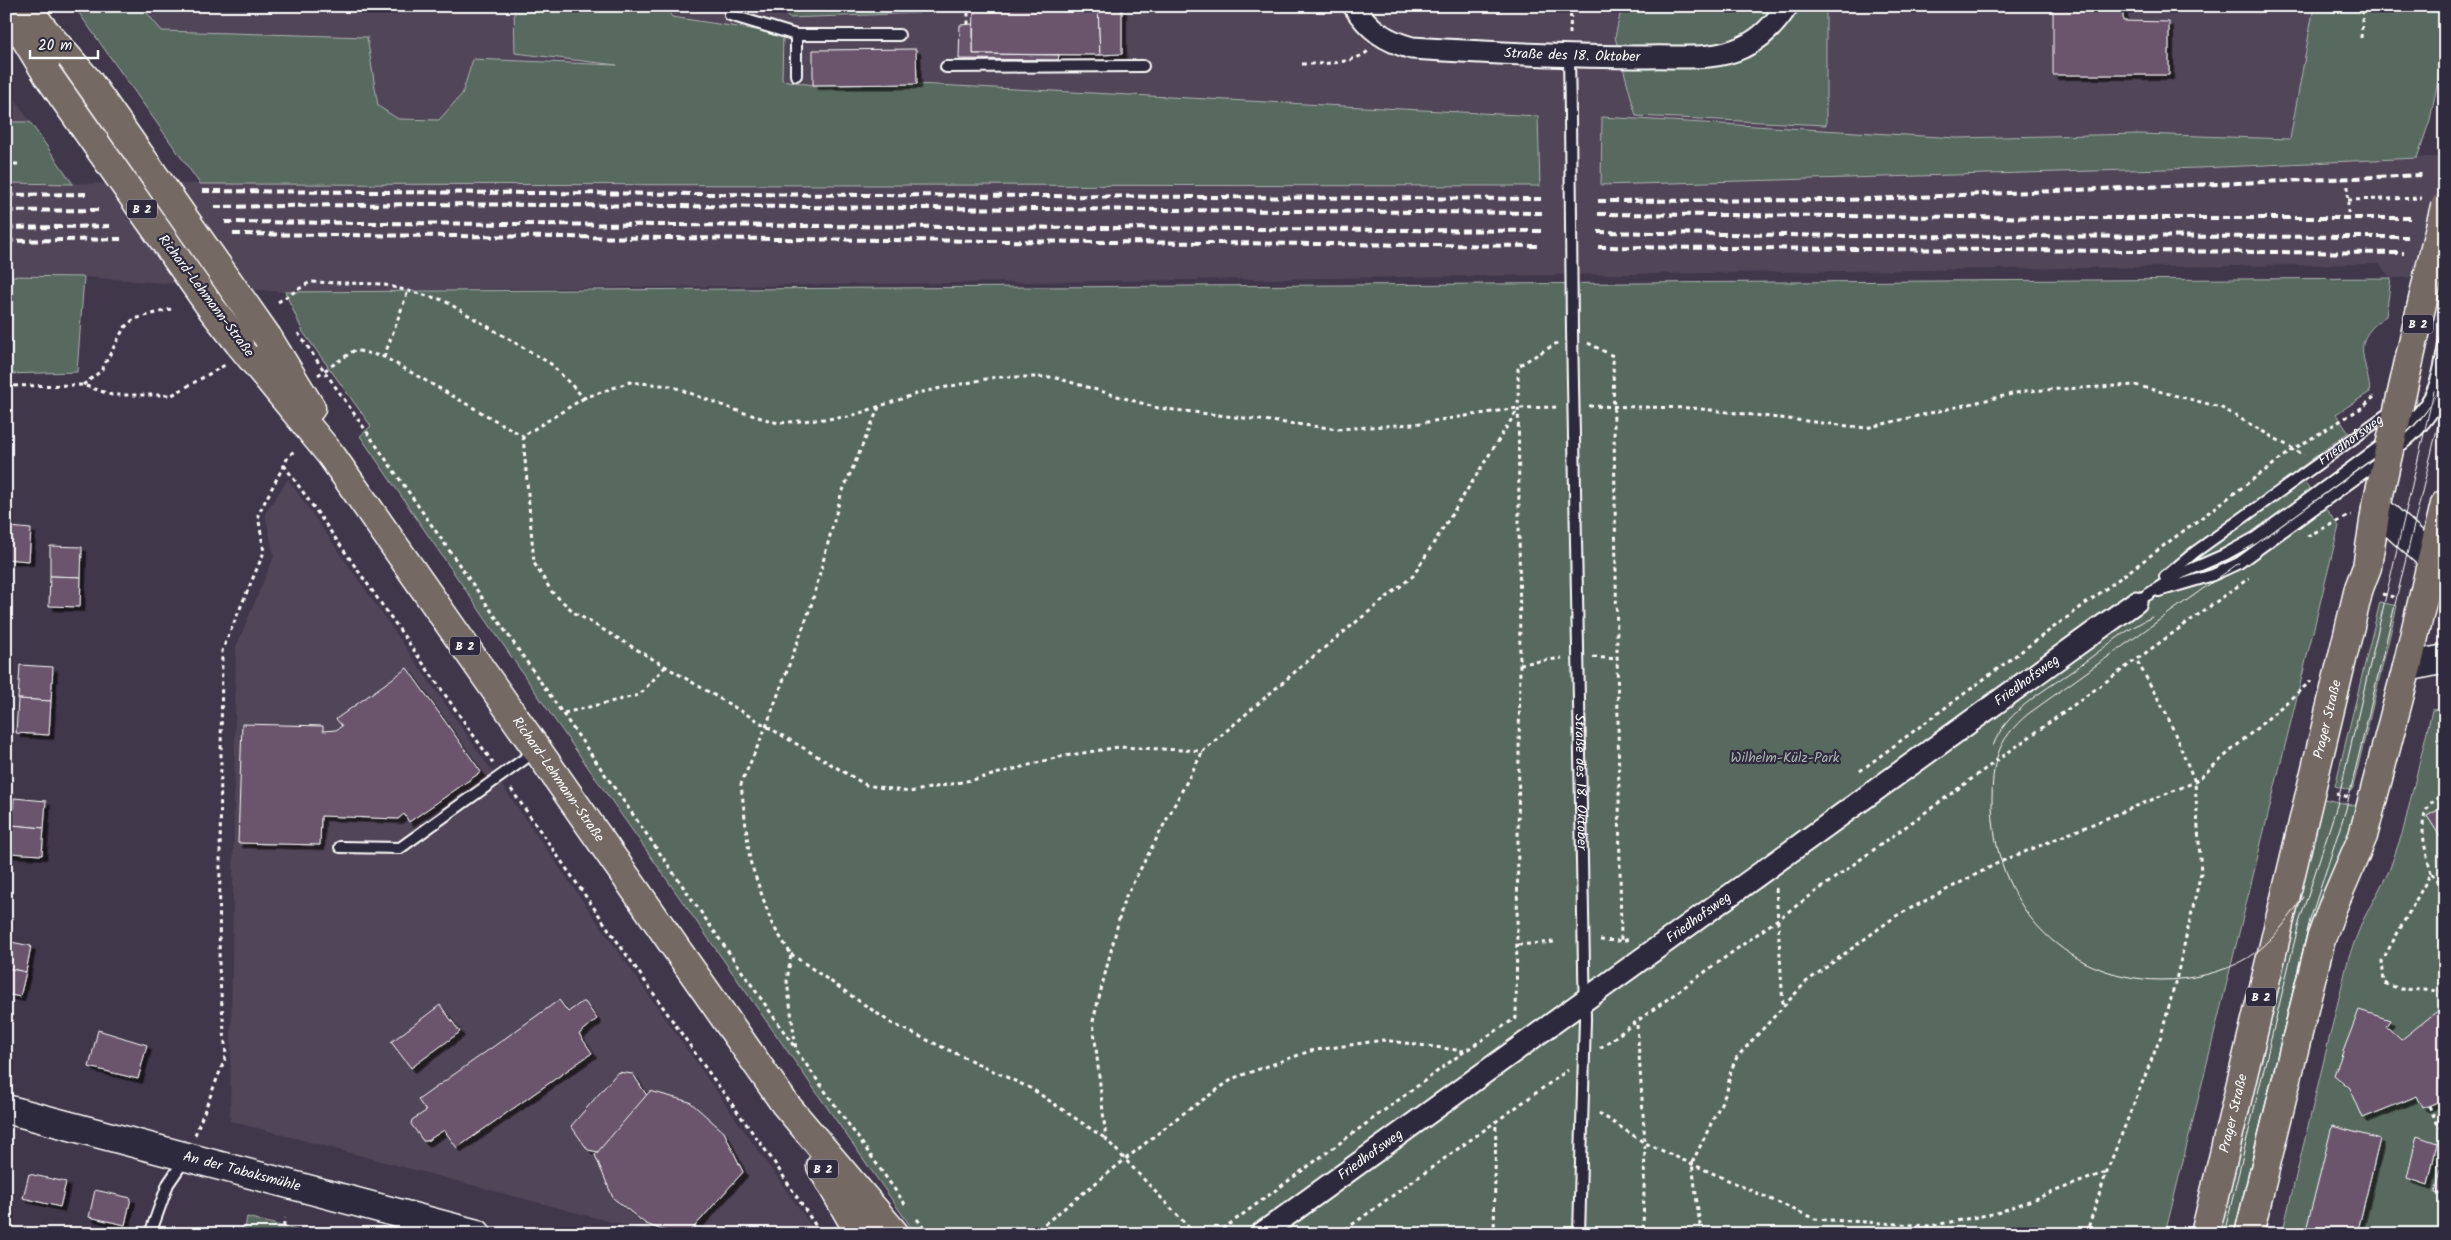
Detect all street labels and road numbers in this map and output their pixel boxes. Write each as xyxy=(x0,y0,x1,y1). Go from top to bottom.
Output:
street label: Straße des 18. Oktober xyxy=(1504,42,1642,68)
road number: B 2 xyxy=(127,200,157,218)
street label: Richard-Lehmann-Straße xyxy=(152,230,260,363)
road number: B 2 xyxy=(2403,314,2433,334)
street label: Friedhofsweg xyxy=(2314,409,2388,471)
road number: B 2 xyxy=(450,636,480,656)
street label: Friedhofsweg xyxy=(1990,649,2064,712)
street label: Prager Straße xyxy=(2308,677,2348,761)
street label: Richard-Lehmann-Straße xyxy=(506,712,610,848)
street label: Straße des 18. Oktober xyxy=(1568,714,1593,852)
street label: Friedhofsweg xyxy=(1661,887,1736,949)
road number: B 2 xyxy=(2246,988,2276,1006)
street label: Prager Straße xyxy=(2214,1071,2254,1155)
street label: Friedhofsweg xyxy=(1333,1124,1408,1186)
street label: An der Tabaksmühle xyxy=(181,1145,304,1198)
road number: B 2 xyxy=(808,1160,838,1178)

